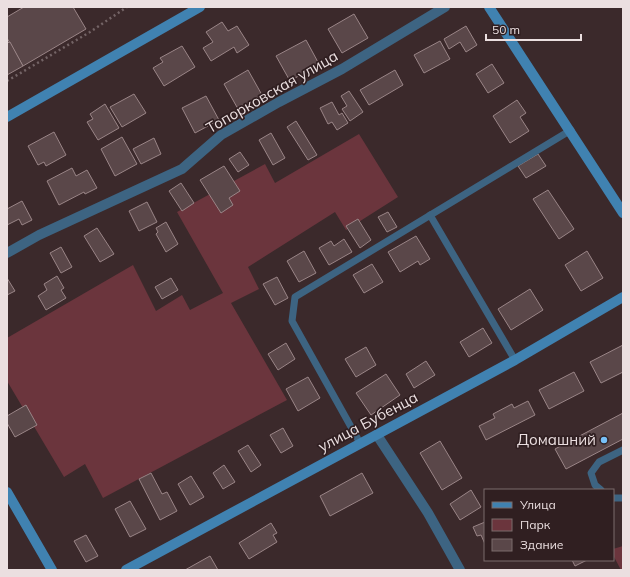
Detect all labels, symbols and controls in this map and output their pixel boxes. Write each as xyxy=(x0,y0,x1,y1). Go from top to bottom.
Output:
scale bar xyxy=(486,16,581,42)
text: 50 m xyxy=(492,22,520,37)
street label: Топорковская улица xyxy=(202,46,341,137)
street label: улица Бубенца xyxy=(315,387,421,456)
place label: Домашний xyxy=(517,430,596,449)
marker: Домашний xyxy=(599,435,609,445)
legend xyxy=(484,489,614,561)
text: Улица xyxy=(519,497,556,512)
text: Парк xyxy=(520,517,551,532)
text: Здание xyxy=(520,537,564,552)

